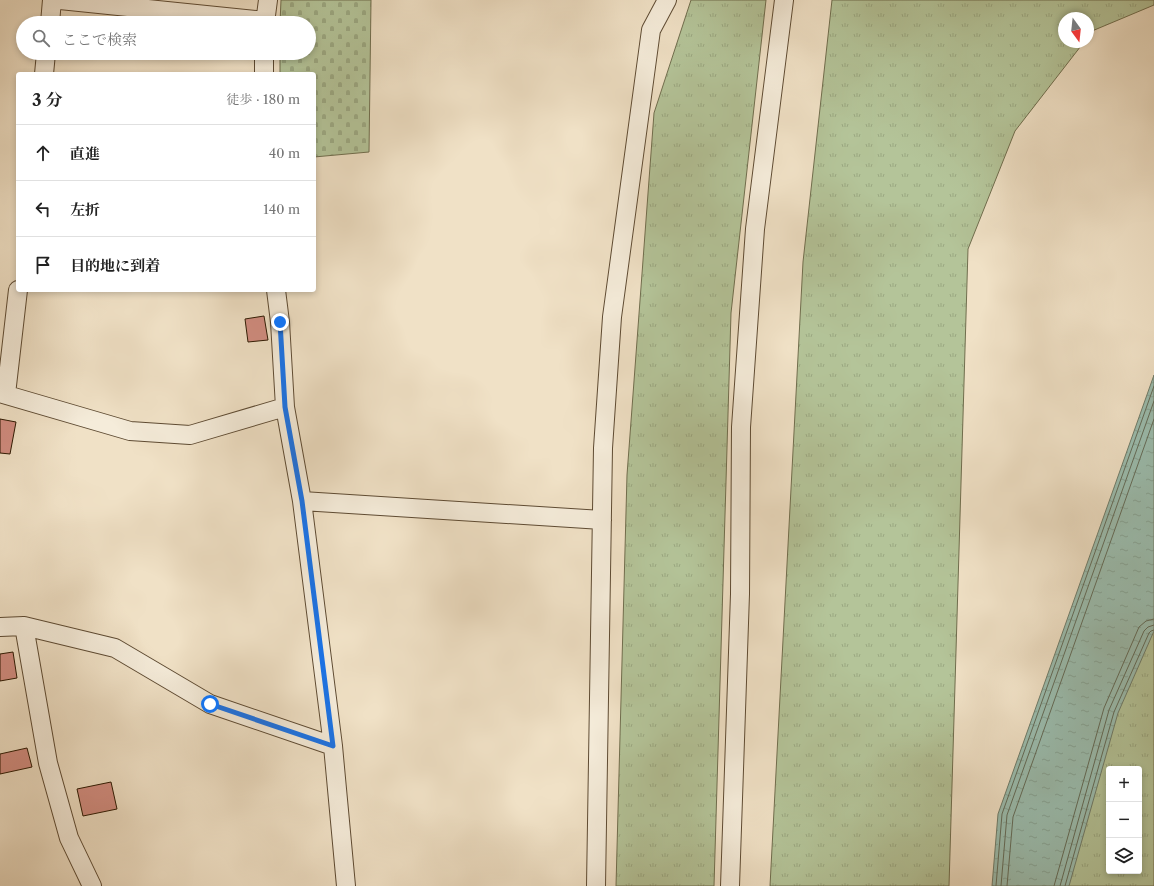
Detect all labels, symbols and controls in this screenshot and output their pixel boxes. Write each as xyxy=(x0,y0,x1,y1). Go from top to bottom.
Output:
north arrow xyxy=(1058,12,1094,48)
search box xyxy=(16,16,316,60)
icon: search xyxy=(30,27,52,49)
text: ここで検索 xyxy=(62,30,137,49)
text: 3 分 xyxy=(32,90,63,110)
text: 徒歩 · 180 m xyxy=(226,91,300,107)
icon: ahead xyxy=(32,142,54,164)
text: 直進 xyxy=(70,144,100,163)
text: 40 m xyxy=(269,145,300,161)
icon: left xyxy=(32,198,54,220)
text: 左折 xyxy=(70,200,100,219)
text: 140 m xyxy=(263,201,300,217)
icon: arrive xyxy=(32,254,54,276)
text: 目的地に到着 xyxy=(70,256,160,275)
route end xyxy=(271,313,289,331)
route start xyxy=(201,695,219,713)
map controls xyxy=(1106,766,1142,874)
button: + xyxy=(1106,766,1142,802)
button: − xyxy=(1106,802,1142,838)
button: layers xyxy=(1106,838,1142,874)

